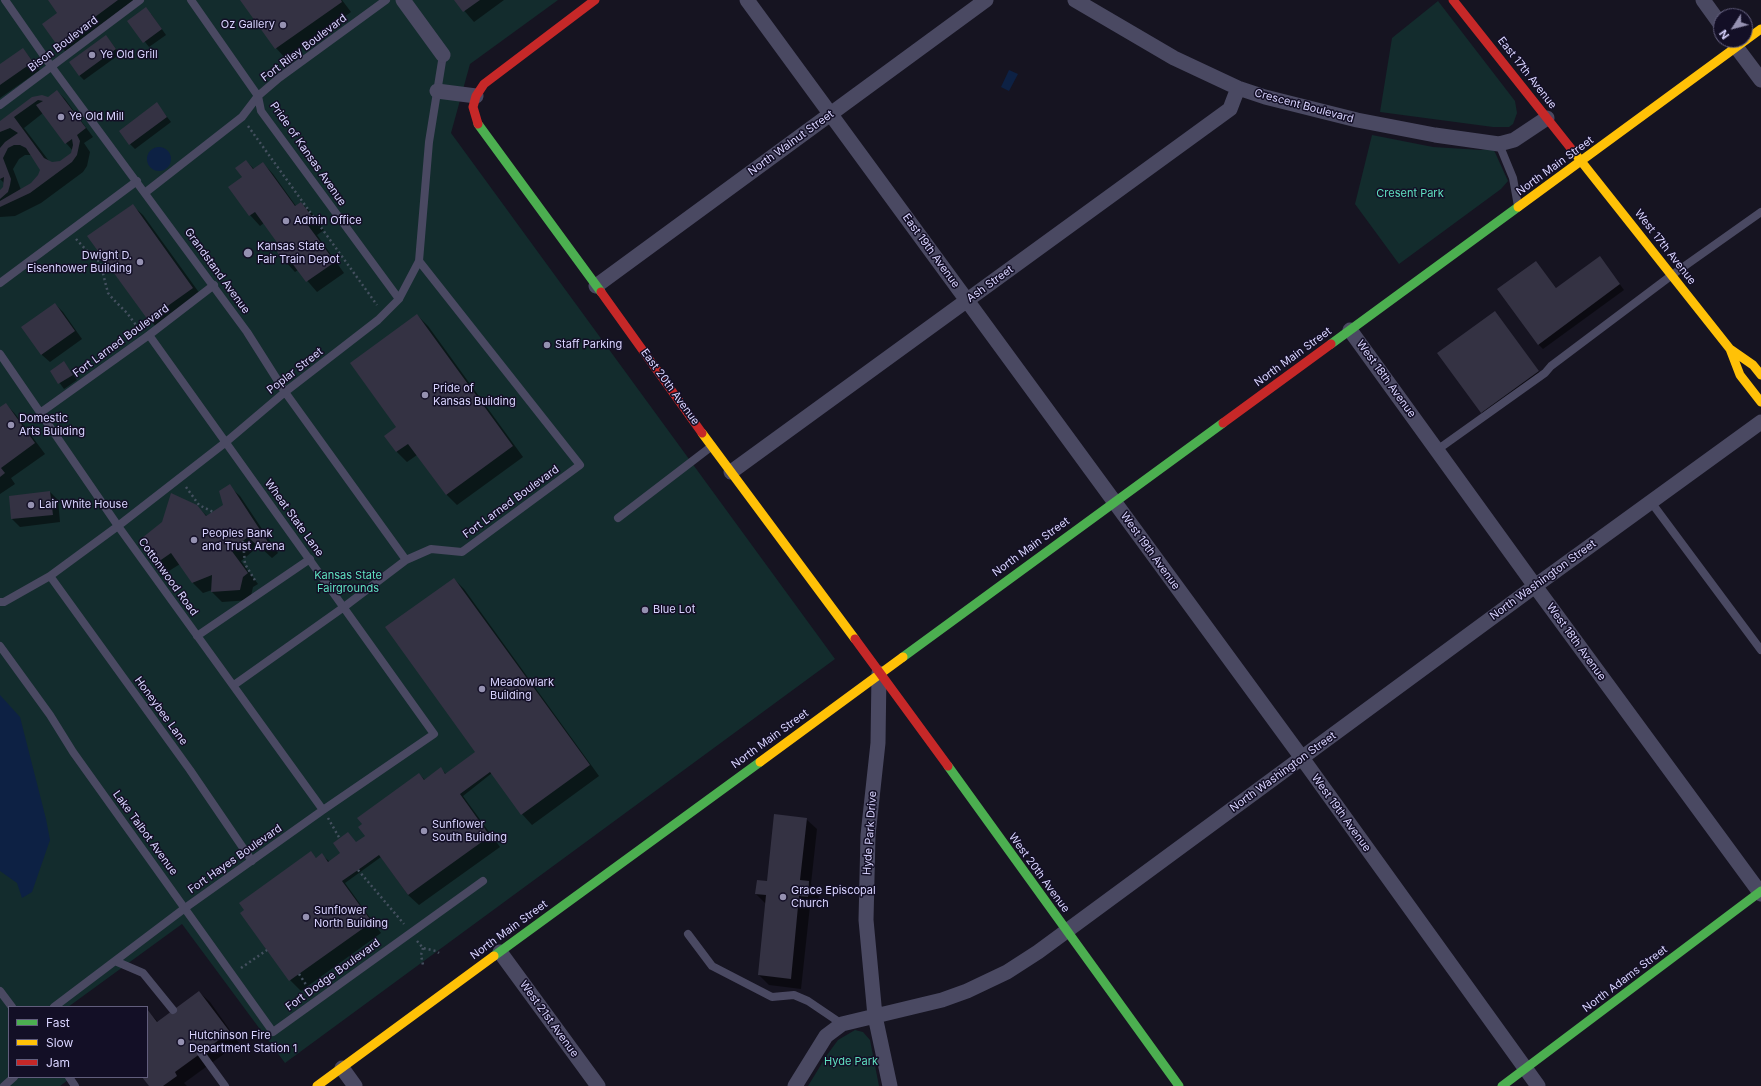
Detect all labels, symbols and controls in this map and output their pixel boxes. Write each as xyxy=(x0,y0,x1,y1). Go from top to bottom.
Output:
north arrow xyxy=(1713,8,1753,48)
street label: Fort Riley Boulevard xyxy=(259,12,349,84)
street label: Bison Boulevard xyxy=(25,13,101,75)
place label: Oz Gallery xyxy=(221,18,275,32)
marker: Oz Gallery xyxy=(278,20,288,30)
text: N xyxy=(1716,27,1732,42)
street label: East 17th Avenue xyxy=(1495,34,1559,112)
place label: Ye Old Grill xyxy=(100,48,158,62)
marker: Ye Old Grill xyxy=(87,50,97,60)
street label: Crescent Boulevard xyxy=(1253,86,1355,126)
street label: Pride of Kansas Avenue xyxy=(267,100,349,208)
street label: North Walnut Street xyxy=(746,108,836,178)
place label: Ye Old Mill xyxy=(69,110,124,124)
marker: Ye Old Mill xyxy=(56,112,66,122)
street label: North Main Street xyxy=(1514,134,1596,198)
park label: Cresent Park xyxy=(1376,187,1444,201)
street label: West 17th Avenue xyxy=(1632,207,1698,287)
street label: East 19th Avenue xyxy=(900,211,962,291)
place label: Admin Office xyxy=(294,214,362,228)
marker: Admin Office xyxy=(281,216,291,226)
street label: Grandstand Avenue xyxy=(182,226,252,316)
place label: Kansas State Fair Train Depot xyxy=(257,240,340,266)
marker: Kansas State Fair Train Depot xyxy=(242,247,254,259)
place label: Dwight D. Eisenhower Building xyxy=(27,249,132,275)
marker: Dwight D. Eisenhower Building xyxy=(135,257,145,267)
street label: Ash Street xyxy=(964,263,1016,305)
street label: Fort Larned Boulevard xyxy=(70,302,172,380)
street label: North Main Street xyxy=(1252,325,1334,389)
place label: Staff Parking xyxy=(555,338,622,352)
street label: West 18th Avenue xyxy=(1354,338,1418,420)
marker: Staff Parking xyxy=(542,340,552,350)
street label: Poplar Street xyxy=(264,345,326,397)
street label: East 20th Avenue xyxy=(638,346,702,428)
place label: Pride of Kansas Building xyxy=(433,382,516,408)
marker: Pride of Kansas Building xyxy=(420,390,430,400)
place label: Domestic Arts Building xyxy=(19,412,85,438)
marker: Domestic Arts Building xyxy=(6,420,16,430)
street label: Fort Larned Boulevard xyxy=(460,463,562,541)
street label: Wheat State Lane xyxy=(262,477,326,559)
place label: Lair White House xyxy=(39,498,128,512)
marker: Lair White House xyxy=(26,500,36,510)
street label: West 19th Avenue xyxy=(1117,510,1183,592)
street label: North Main Street xyxy=(990,515,1072,579)
place label: Peoples Bank and Trust Arena xyxy=(202,527,285,553)
marker: Peoples Bank and Trust Arena xyxy=(189,535,199,545)
street label: Cottonwood Road xyxy=(135,536,201,618)
street label: North Washington Street xyxy=(1487,537,1599,623)
park label: Kansas State Fairgrounds xyxy=(314,569,382,595)
street label: West 18th Avenue xyxy=(1544,601,1608,683)
place label: Blue Lot xyxy=(653,603,695,617)
marker: Blue Lot xyxy=(640,605,650,615)
street label: Honeybee Lane xyxy=(132,674,190,748)
place label: Meadowlark Building xyxy=(490,676,554,702)
marker: Meadowlark Building xyxy=(477,684,487,694)
street label: North Main Street xyxy=(729,707,811,771)
street label: North Washington Street xyxy=(1227,729,1339,815)
street label: West 19th Avenue xyxy=(1308,772,1374,854)
street label: Lake Talbot Avenue xyxy=(110,788,180,878)
street label: Hyde Park Drive xyxy=(860,790,880,876)
place label: Sunflower South Building xyxy=(432,818,507,844)
street label: Fort Hayes Boulevard xyxy=(186,822,284,896)
marker: Sunflower South Building xyxy=(419,826,429,836)
street label: West 20th Avenue xyxy=(1006,831,1072,915)
place label: Grace Episcopal Church xyxy=(791,884,876,910)
marker: Grace Episcopal Church xyxy=(778,892,788,902)
street label: North Main Street xyxy=(468,898,550,962)
place label: Sunflower North Building xyxy=(314,904,388,930)
marker: Sunflower North Building xyxy=(301,912,311,922)
street label: Fort Dodge Boulevard xyxy=(283,936,383,1014)
street label: North Adams Street xyxy=(1580,943,1670,1015)
street label: West 21st Avenue xyxy=(517,978,581,1060)
legend xyxy=(8,1006,148,1078)
text: Fast xyxy=(46,1015,70,1030)
place label: Hutchinson Fire Department Station 1 xyxy=(189,1029,297,1055)
text: Slow xyxy=(46,1035,73,1050)
marker: Hutchinson Fire Department Station 1 xyxy=(176,1037,186,1047)
text: Jam xyxy=(46,1055,70,1070)
park label: Hyde Park xyxy=(824,1055,878,1069)

